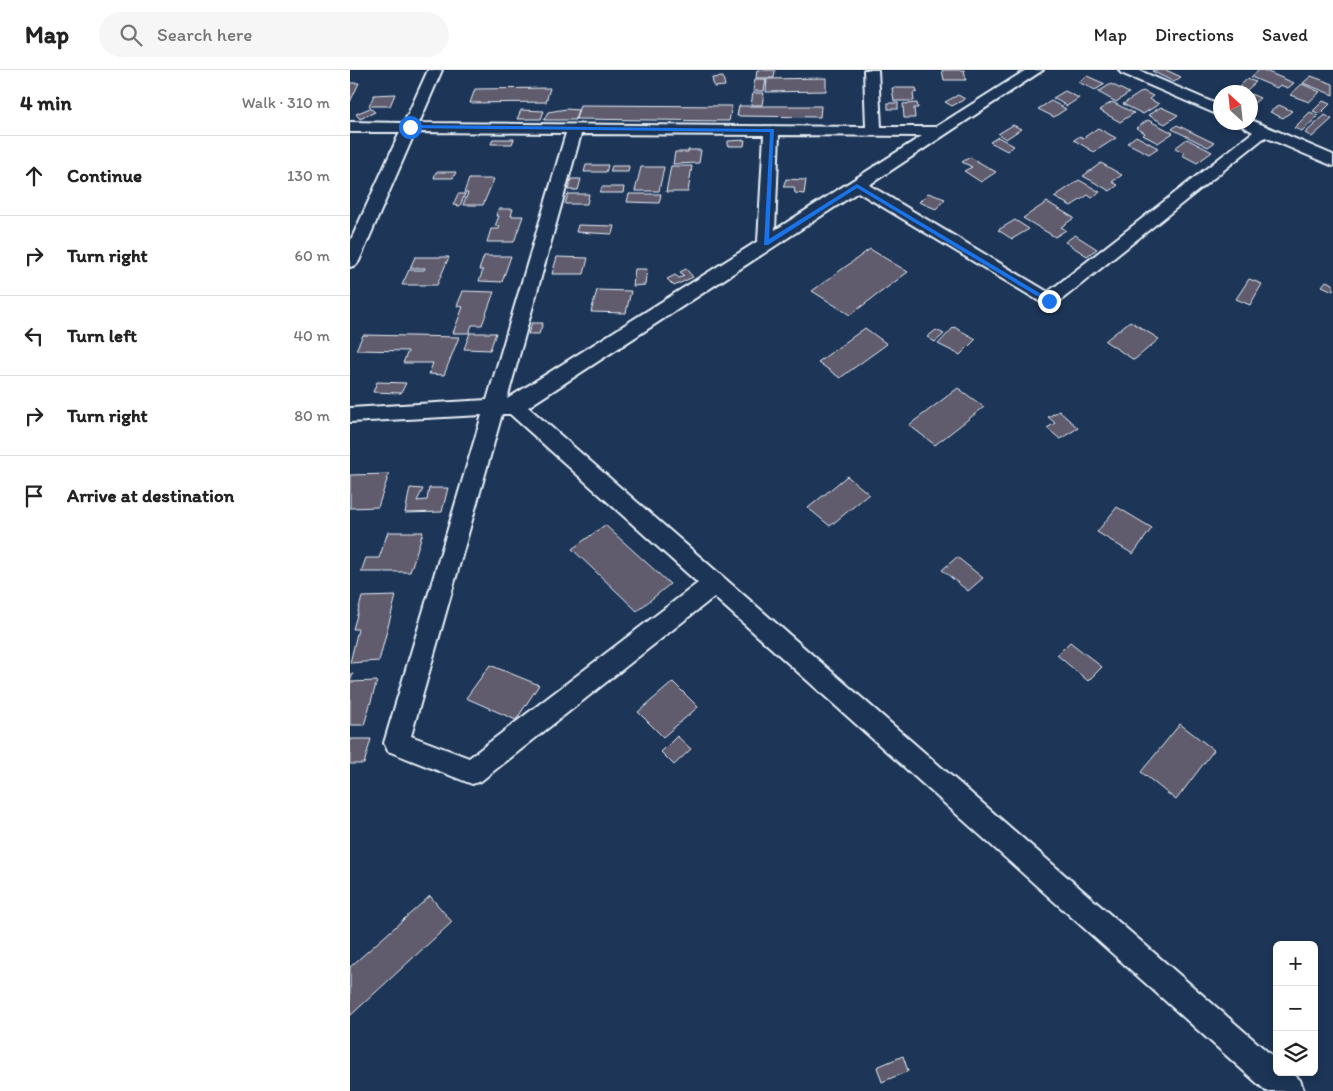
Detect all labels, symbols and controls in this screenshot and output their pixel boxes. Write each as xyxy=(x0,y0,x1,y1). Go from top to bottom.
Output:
search box xyxy=(99,12,449,57)
text: Map xyxy=(25,20,69,49)
icon: search xyxy=(117,21,145,49)
text: Search here xyxy=(157,23,252,46)
text: Map xyxy=(1094,24,1127,46)
text: Directions xyxy=(1155,24,1234,46)
text: Saved xyxy=(1262,24,1308,46)
north arrow xyxy=(1213,85,1258,130)
text: 4 min xyxy=(20,90,72,115)
text: Walk · 310 m xyxy=(242,93,330,112)
route start xyxy=(399,116,422,139)
icon: ahead xyxy=(20,162,48,190)
text: Continue xyxy=(67,164,142,187)
text: 130 m xyxy=(287,166,330,185)
icon: right xyxy=(20,242,48,270)
text: Turn right xyxy=(67,244,148,267)
text: 60 m xyxy=(295,246,330,265)
route end xyxy=(1038,290,1061,313)
icon: left xyxy=(20,322,48,350)
text: Turn left xyxy=(67,324,137,347)
text: 40 m xyxy=(293,326,330,345)
icon: right xyxy=(20,402,48,430)
text: Turn right xyxy=(67,404,148,427)
text: 80 m xyxy=(294,406,330,425)
icon: arrive xyxy=(20,482,48,510)
text: Arrive at destination xyxy=(67,484,234,507)
map controls xyxy=(1273,941,1318,1076)
button: + xyxy=(1273,941,1318,986)
button: − xyxy=(1273,986,1318,1031)
button: layers xyxy=(1273,1031,1318,1076)

